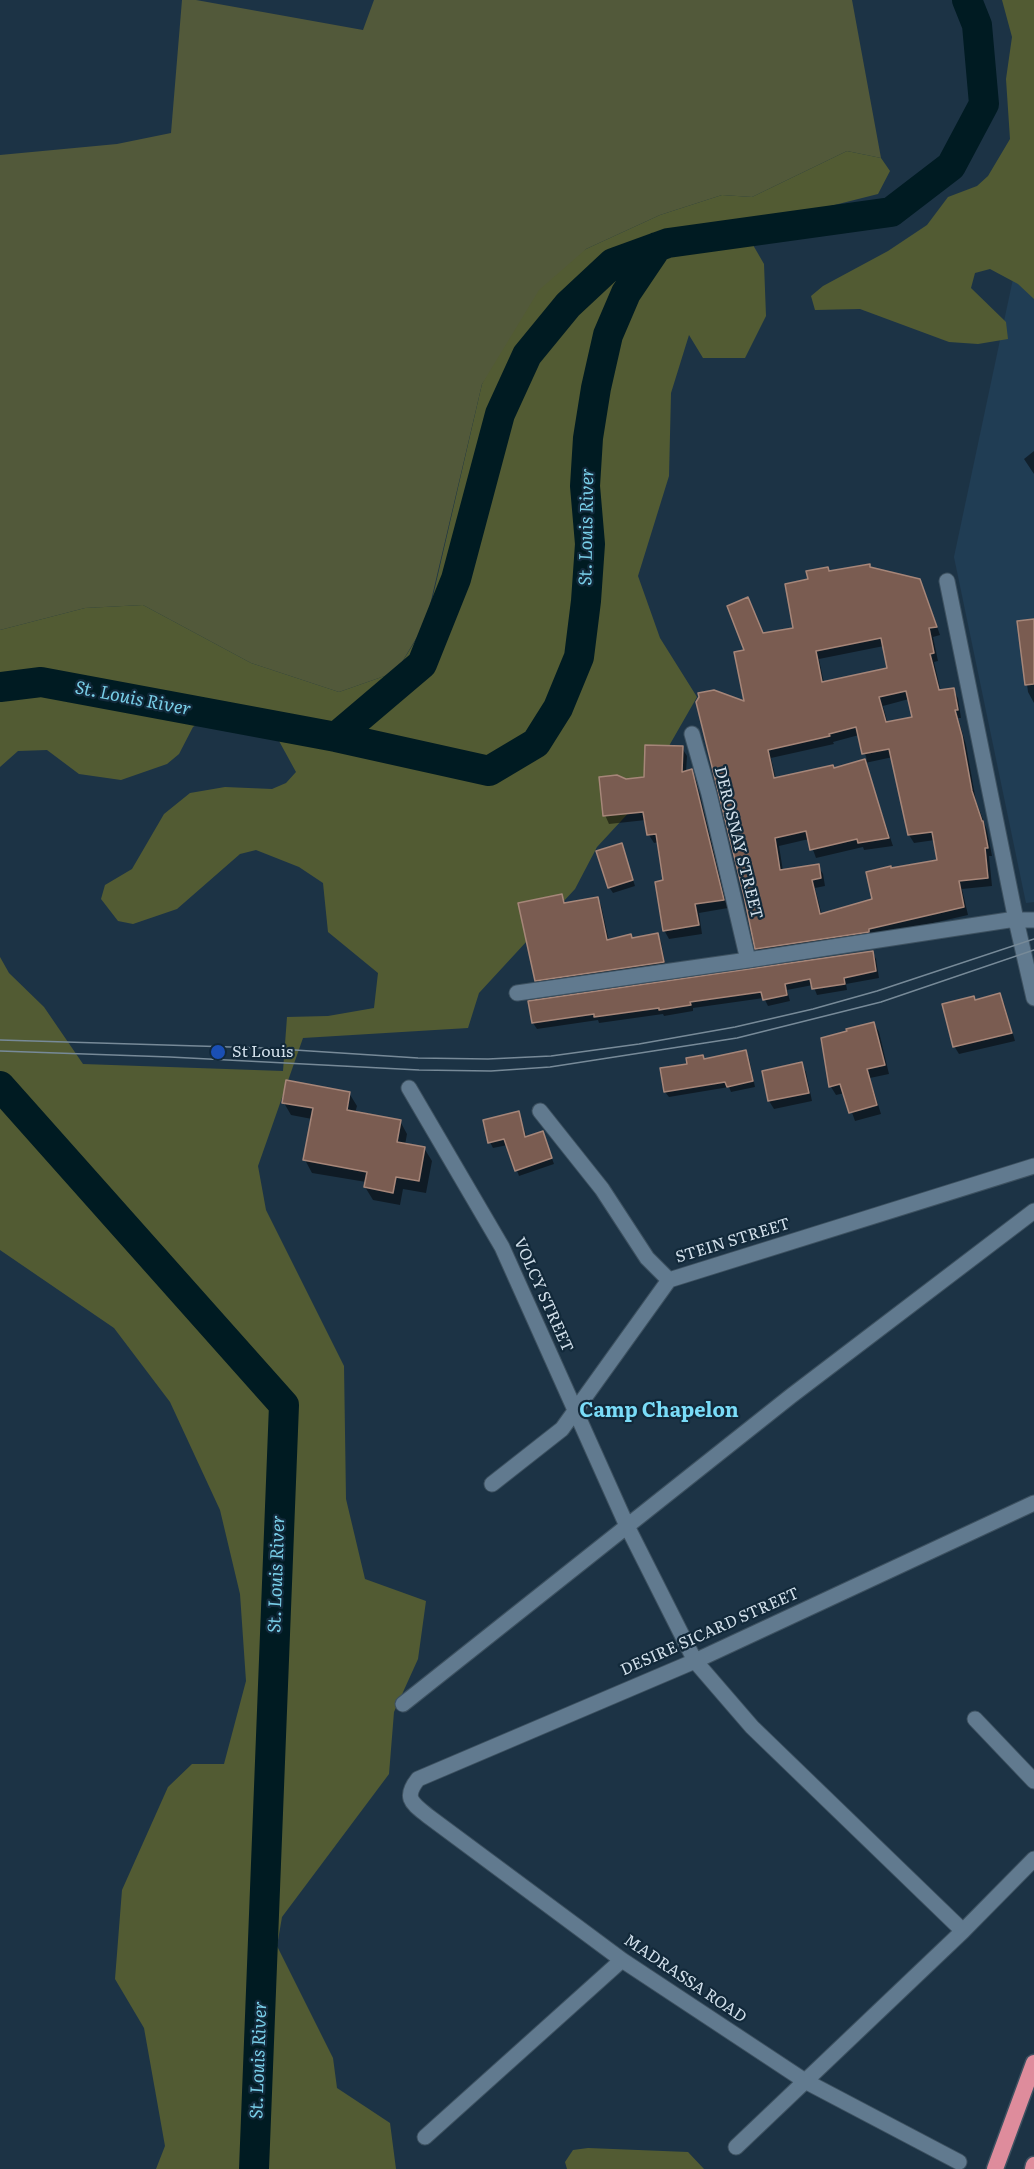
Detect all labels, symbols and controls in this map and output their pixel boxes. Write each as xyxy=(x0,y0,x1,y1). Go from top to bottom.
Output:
water label: St. Louis River xyxy=(575,468,599,586)
water label: St. Louis River xyxy=(73,677,193,721)
street label: DEROSNAY STREET xyxy=(710,765,766,921)
place label: St Louis xyxy=(232,1042,293,1062)
marker: St Louis xyxy=(209,1043,227,1061)
street label: STEIN STREET xyxy=(673,1214,793,1268)
street label: VOLCY STREET xyxy=(509,1235,577,1355)
district label: Camp Chapelon xyxy=(579,1399,739,1423)
water label: St. Louis River xyxy=(264,1515,290,1633)
street label: DESIRE SICARD STREET xyxy=(618,1584,802,1680)
street label: MADRASSA ROAD xyxy=(620,1931,750,2027)
water label: St. Louis River xyxy=(246,2001,272,2119)

